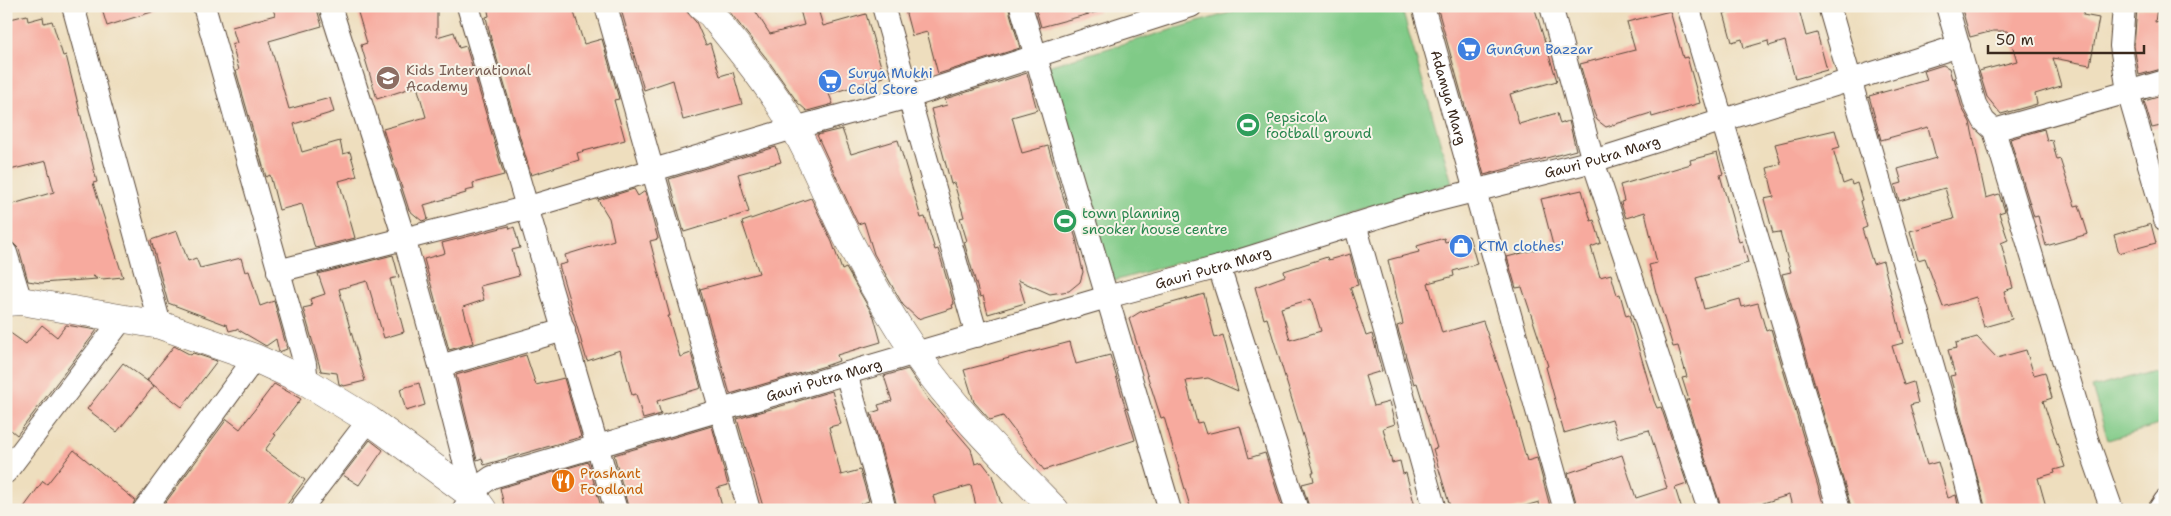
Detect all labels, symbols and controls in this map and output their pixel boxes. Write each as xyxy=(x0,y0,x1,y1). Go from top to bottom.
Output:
scale bar xyxy=(1988,22,2145,54)
text: 50 m xyxy=(1996,30,2034,50)
supermarket icon: GunGun Bazzar xyxy=(1456,36,1482,62)
place label: GunGun Bazzar xyxy=(1486,40,1593,58)
street label: Adamya Marg xyxy=(1427,48,1471,147)
place label: Kids International Academy xyxy=(406,61,532,95)
place label: Surya Mukhi Cold Store xyxy=(848,64,933,98)
school or university icon: Kids International Academy xyxy=(375,65,401,91)
supermarket icon: Surya Mukhi Cold Store xyxy=(817,68,843,94)
place label: Pepsicola football ground xyxy=(1266,108,1372,142)
sports icon: Pepsicola football ground xyxy=(1235,112,1261,138)
street label: Gauri Putra Marg xyxy=(1542,132,1662,182)
place label: town planning snooker house centre xyxy=(1082,204,1228,238)
sports icon: town planning snooker house centre xyxy=(1052,208,1078,234)
shop icon: KTM clothes' xyxy=(1448,233,1474,259)
place label: KTM clothes' xyxy=(1478,237,1564,255)
street label: Gauri Putra Marg xyxy=(1153,242,1273,293)
street label: Gauri Putra Marg xyxy=(764,354,884,405)
place label: Prashant Foodland xyxy=(580,464,643,498)
restaurant icon: Prashant Foodland xyxy=(550,468,576,494)

